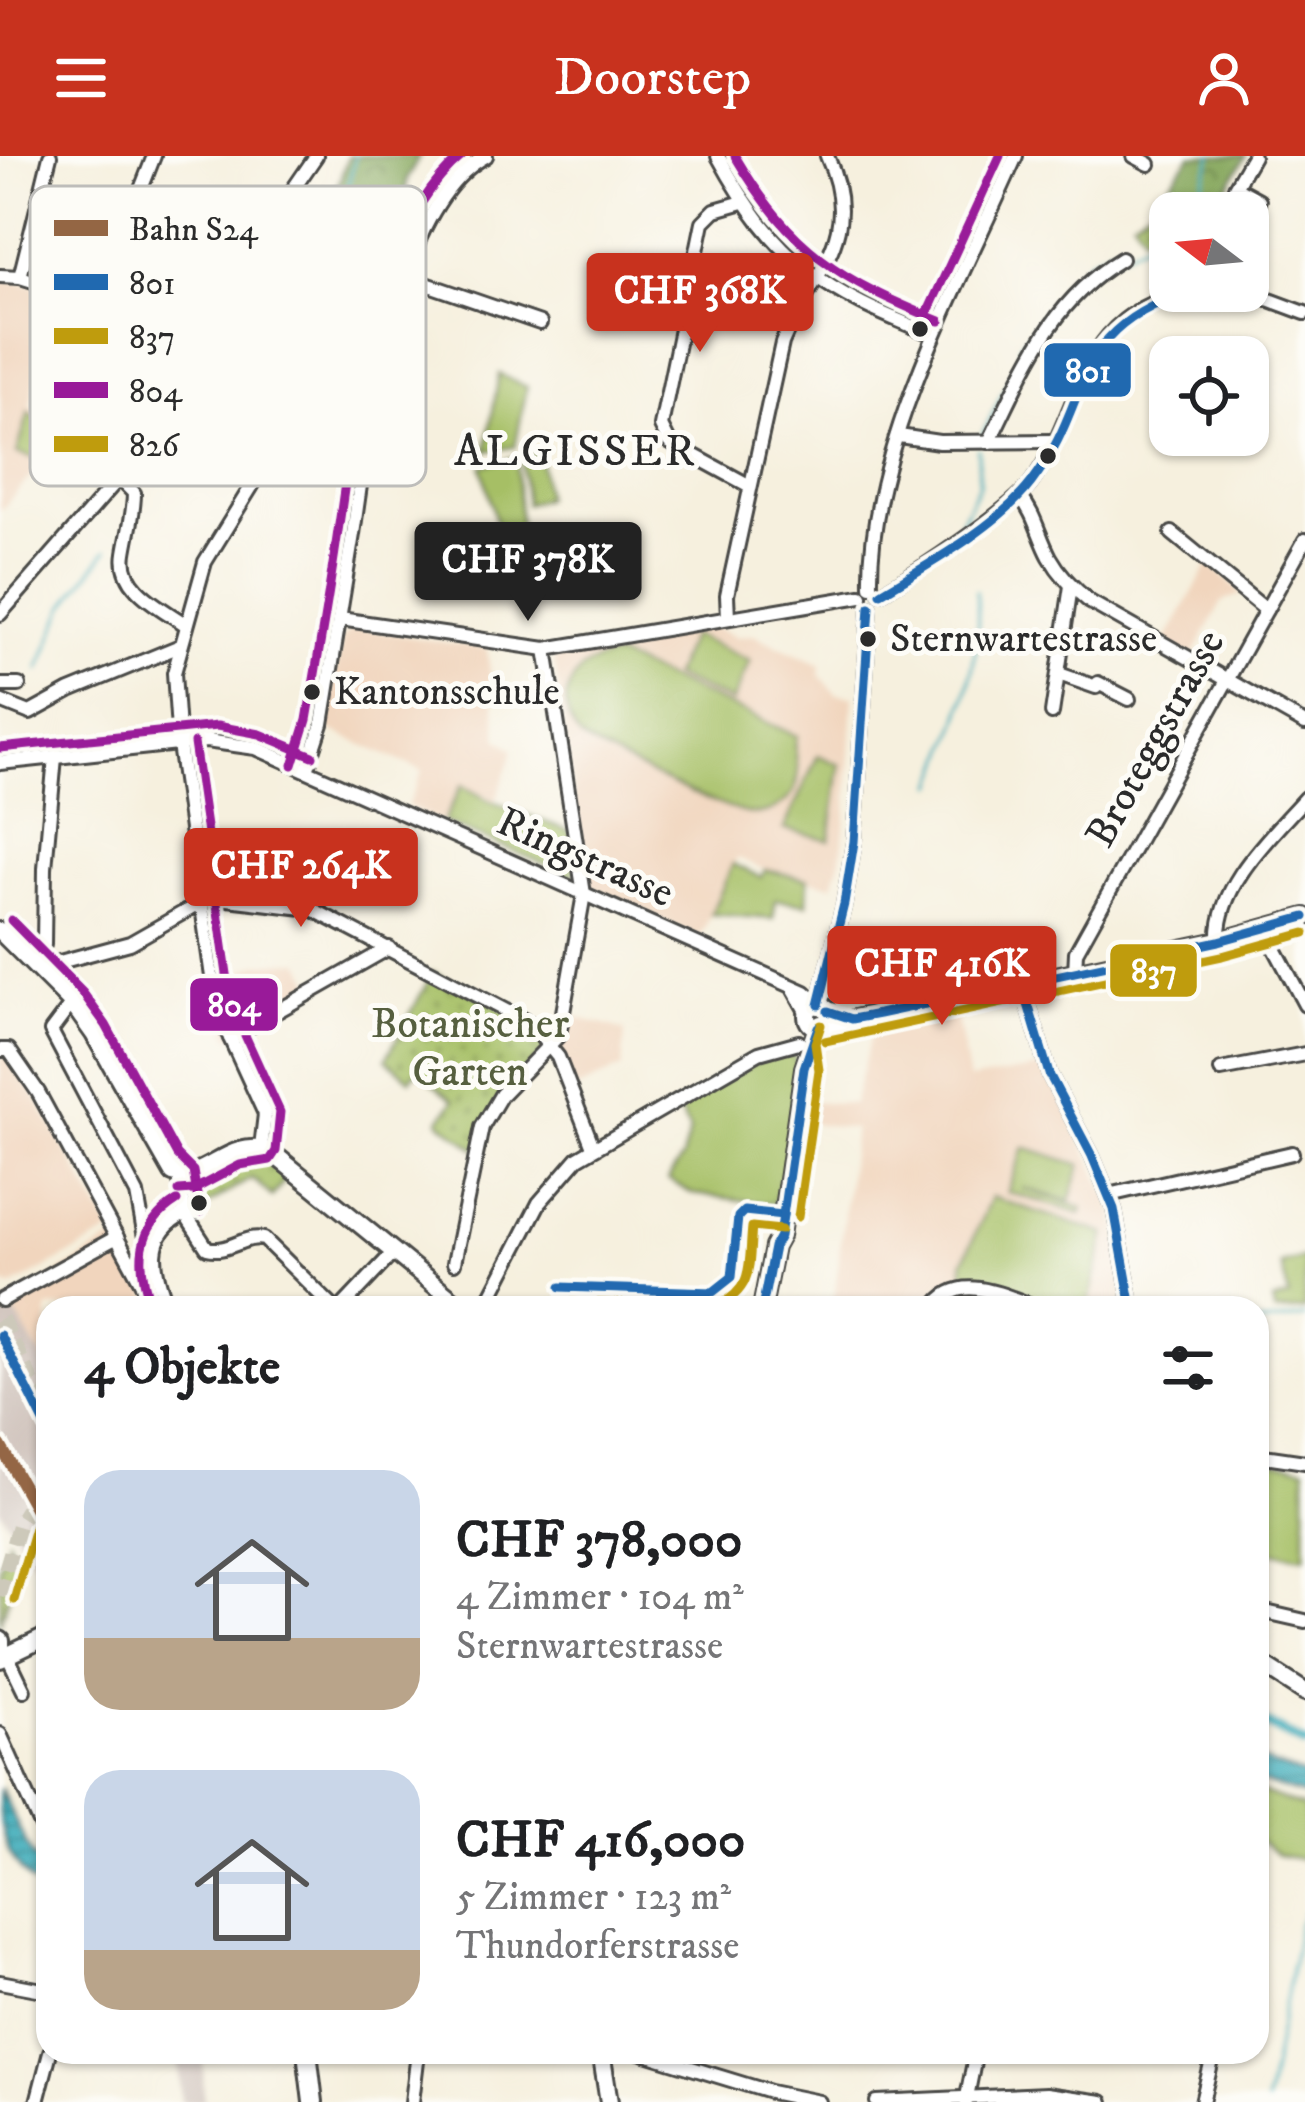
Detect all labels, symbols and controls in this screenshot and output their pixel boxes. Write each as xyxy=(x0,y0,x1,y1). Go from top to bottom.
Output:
icon: menu xyxy=(48,45,114,111)
text: Doorstep xyxy=(554,45,751,112)
icon: person xyxy=(1191,45,1257,111)
legend xyxy=(30,186,426,486)
north arrow xyxy=(1149,192,1269,312)
map controls xyxy=(1149,192,1269,456)
text: Bahn S24 xyxy=(129,210,259,251)
pin: CHF 368K xyxy=(576,253,824,355)
text: 801 xyxy=(129,264,175,305)
text: CHF 368K xyxy=(614,267,786,316)
text: 837 xyxy=(129,318,175,359)
unlabelled marker xyxy=(909,318,931,340)
button: locate xyxy=(1149,336,1269,456)
line badge: 801 xyxy=(1042,341,1133,399)
text: 801 xyxy=(1065,352,1111,393)
text: 804 xyxy=(129,372,183,413)
district label: ALGISSER xyxy=(454,424,698,480)
text: 826 xyxy=(129,426,181,467)
unlabelled marker xyxy=(1037,445,1059,467)
pin: CHF 378K xyxy=(404,522,652,624)
text: CHF 378K xyxy=(442,536,614,585)
place label: Sternwartestrasse xyxy=(890,615,1157,664)
street label: Broteggstrasse xyxy=(1075,621,1237,857)
marker: Sternwartestrasse xyxy=(857,628,879,650)
place label: Kantonsschule xyxy=(334,668,560,717)
marker: Kantonsschule xyxy=(301,681,323,703)
street label: Ringstrasse xyxy=(489,796,681,920)
pin: CHF 264K xyxy=(177,828,425,930)
text: CHF 264K xyxy=(211,842,391,891)
pin: CHF 416K xyxy=(818,926,1066,1028)
text: CHF 416K xyxy=(854,940,1030,989)
line badge: 837 xyxy=(1108,942,1199,999)
text: 837 xyxy=(1131,952,1177,993)
line badge: 804 xyxy=(188,976,280,1033)
text: 804 xyxy=(207,986,263,1027)
park label: Botanischer Garten xyxy=(371,999,569,1099)
unlabelled marker xyxy=(188,1192,210,1214)
icon: filters xyxy=(1155,1335,1221,1401)
text: 4 Objekte xyxy=(84,1336,280,1400)
text: CHF 378,000 xyxy=(456,1509,742,1573)
icon: home xyxy=(180,1518,324,1662)
text: 4 Zimmer · 104 m² xyxy=(456,1573,744,1622)
text: Sternwartestrasse xyxy=(456,1622,723,1671)
text: CHF 416,000 xyxy=(456,1809,745,1873)
icon: home xyxy=(180,1818,324,1962)
text: 5 Zimmer · 123 m² xyxy=(456,1873,731,1922)
text: Thundorferstrasse xyxy=(456,1922,739,1971)

